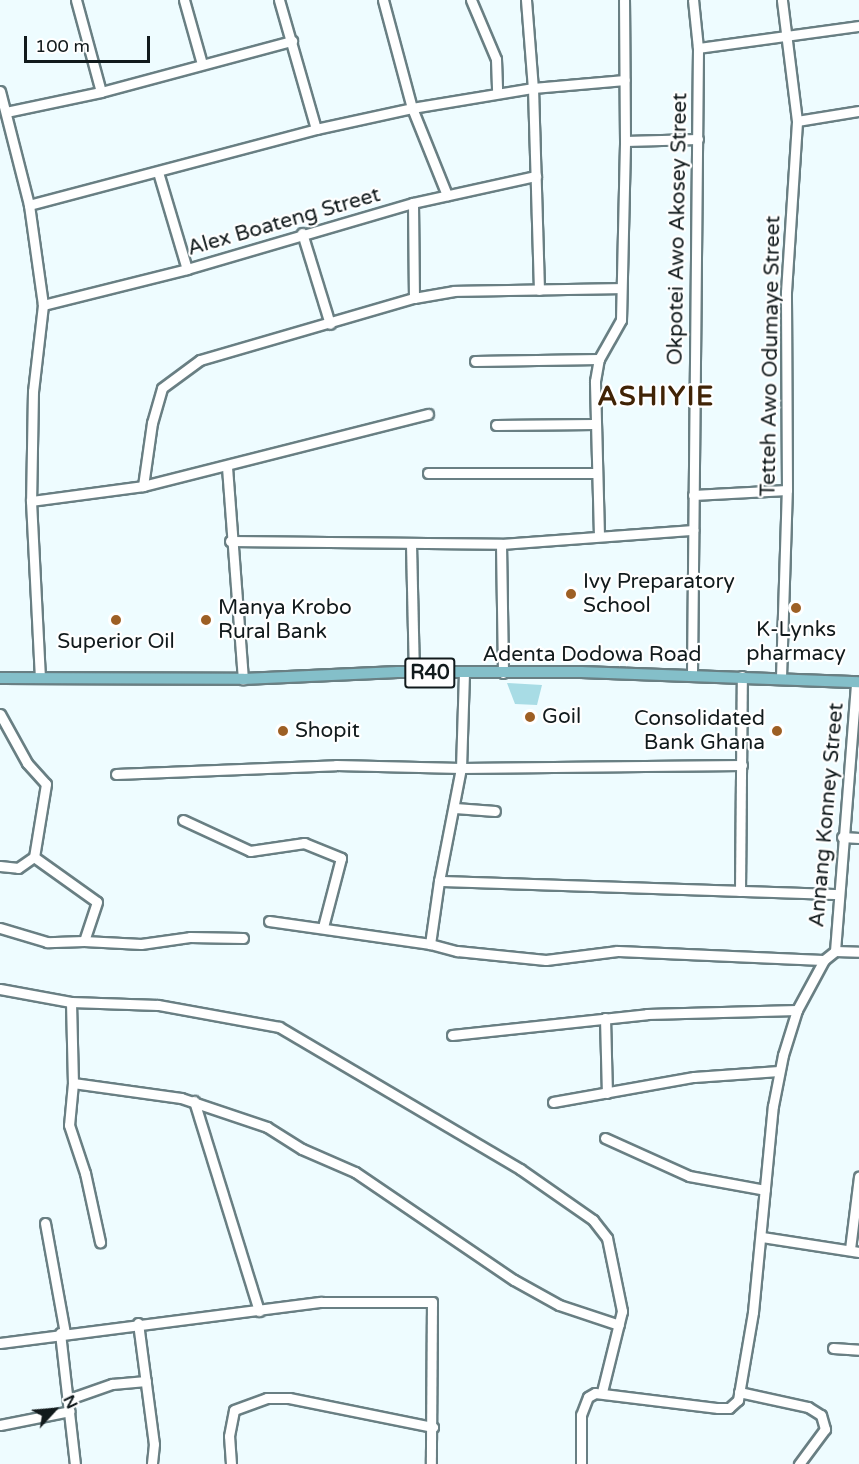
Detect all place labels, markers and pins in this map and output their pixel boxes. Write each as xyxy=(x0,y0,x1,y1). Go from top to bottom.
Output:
place label: Ivy Preparatory School xyxy=(583,569,735,619)
marker: Ivy Preparatory School xyxy=(564,587,578,601)
place label: Manya Krobo Rural Bank xyxy=(218,595,352,645)
marker: K-Lynks pharmacy xyxy=(789,601,803,615)
marker: Superior Oil xyxy=(109,613,123,627)
marker: Manya Krobo Rural Bank xyxy=(199,613,213,627)
place label: K-Lynks pharmacy xyxy=(746,617,846,667)
place label: Superior Oil xyxy=(57,629,175,655)
place label: Goil xyxy=(542,704,581,730)
place label: Consolidated Bank Ghana xyxy=(634,706,765,756)
marker: Goil xyxy=(523,710,537,724)
place label: Shopit xyxy=(295,718,360,744)
marker: Shopit xyxy=(276,724,290,738)
marker: Consolidated Bank Ghana xyxy=(770,724,784,738)

